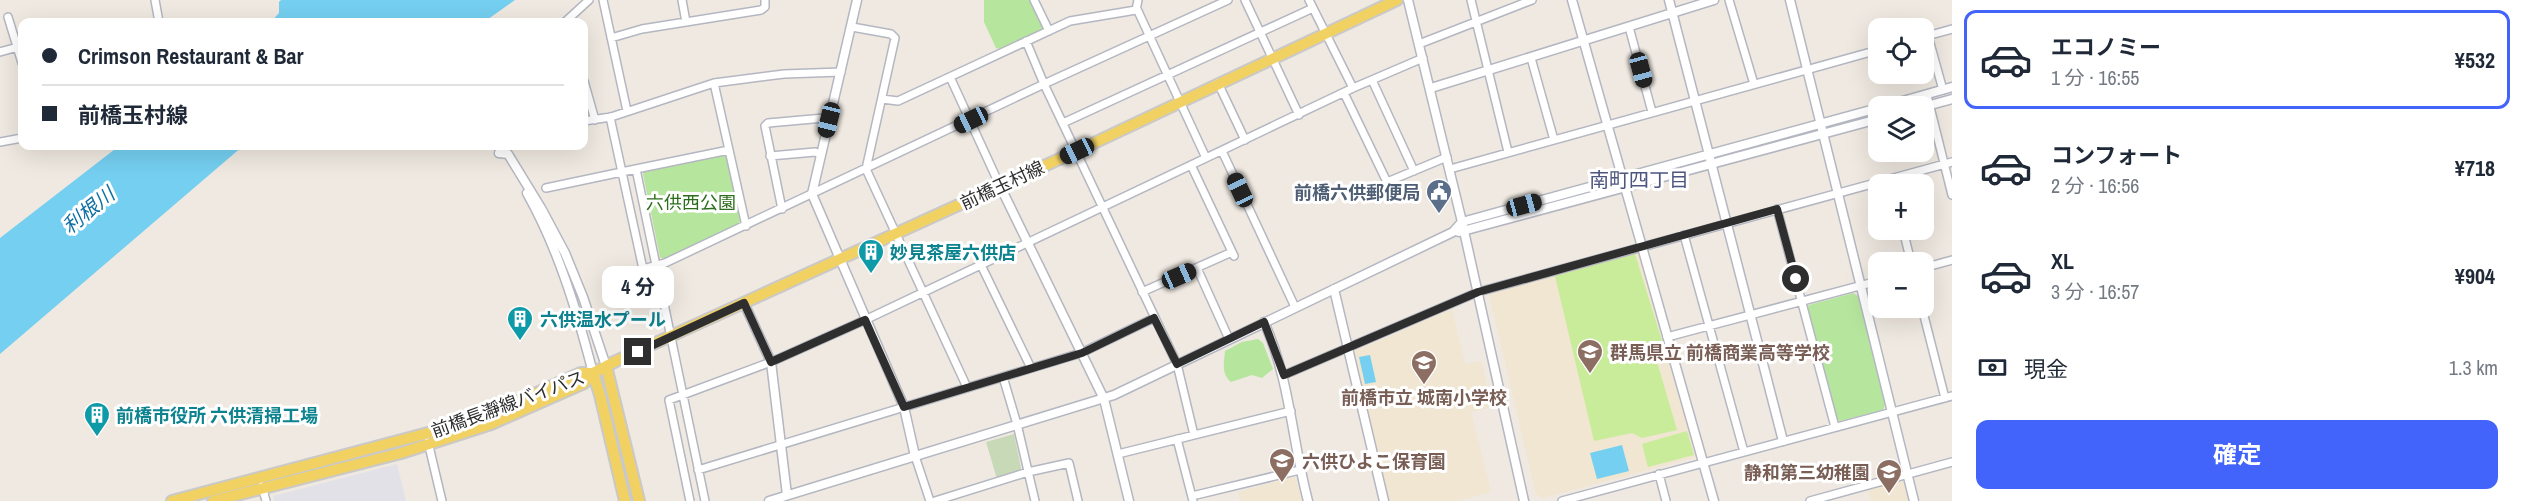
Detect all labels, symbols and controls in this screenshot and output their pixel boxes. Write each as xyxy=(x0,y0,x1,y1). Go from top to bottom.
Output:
map controls xyxy=(1868,18,1934,318)
button: locate xyxy=(1868,18,1934,84)
text: エコノミー xyxy=(2051,32,2161,62)
icon: car xyxy=(1979,33,2033,87)
text: Crimson Restaurant & Bar xyxy=(78,41,304,71)
text: ¥532 xyxy=(2455,45,2495,75)
car xyxy=(1628,50,1654,90)
text: 1 分 · 16:55 xyxy=(2051,64,2139,91)
button: layers xyxy=(1868,96,1934,162)
text: 前橋玉村線 xyxy=(78,100,188,130)
car xyxy=(816,100,842,140)
car xyxy=(951,104,991,136)
car xyxy=(1057,135,1097,167)
text: コンフォート xyxy=(2051,140,2182,170)
icon: car xyxy=(1979,141,2033,195)
text: ¥718 xyxy=(2455,153,2495,183)
street label: 前橋玉村線 xyxy=(956,155,1048,215)
district label: 南町四丁目 xyxy=(1589,166,1689,193)
car xyxy=(1224,170,1256,210)
text: 2 分 · 16:56 xyxy=(2051,172,2139,199)
button: + xyxy=(1868,174,1934,240)
public building icon: 前橋六供郵便局 xyxy=(1424,177,1454,215)
water label: 利根川 xyxy=(56,179,121,239)
place label: 前橋六供郵便局 xyxy=(1294,180,1420,205)
park label: 六供西公園 xyxy=(646,190,736,215)
car xyxy=(1504,192,1544,218)
building icon: 妙見茶屋六供店 xyxy=(856,237,886,275)
place label: 妙見茶屋六供店 xyxy=(890,240,1016,265)
text: XL xyxy=(2051,246,2074,276)
icon: car xyxy=(1979,249,2033,303)
button: − xyxy=(1868,252,1934,318)
car xyxy=(1159,260,1199,292)
text: ¥904 xyxy=(2455,261,2495,291)
callout: 4 分 xyxy=(602,265,674,307)
route start xyxy=(1782,265,1809,292)
text: 4 分 xyxy=(621,273,655,300)
text: 3 分 · 16:57 xyxy=(2051,278,2139,305)
building icon: 六供温水プール xyxy=(505,304,535,342)
place label: 六供温水プール xyxy=(540,307,666,332)
school or university icon: 群馬県立 前橋商業高等学校 xyxy=(1575,337,1605,375)
route end xyxy=(624,338,651,365)
place label: 群馬県立 前橋商業高等学校 xyxy=(1610,340,1830,365)
school or university icon: 前橋市立 城南小学校 xyxy=(1409,348,1439,386)
icon: cash xyxy=(1976,351,2009,384)
text: 現金 xyxy=(2024,354,2068,384)
text: 1.3 km xyxy=(2449,354,2498,381)
street label: 前橋長瀞線バイパス xyxy=(428,365,588,443)
place label: 前橋市立 城南小学校 xyxy=(1341,385,1507,410)
building icon: 前橋市役所 六供清掃工場 xyxy=(82,400,112,438)
place label: 前橋市役所 六供清掃工場 xyxy=(116,403,318,428)
button: 確定 xyxy=(1976,420,2498,489)
school or university icon: 六供ひよこ保育園 xyxy=(1267,446,1297,484)
place label: 六供ひよこ保育園 xyxy=(1302,449,1446,474)
school or university icon: 静和第三幼稚園 xyxy=(1874,457,1904,495)
place label: 静和第三幼稚園 xyxy=(1744,460,1870,485)

